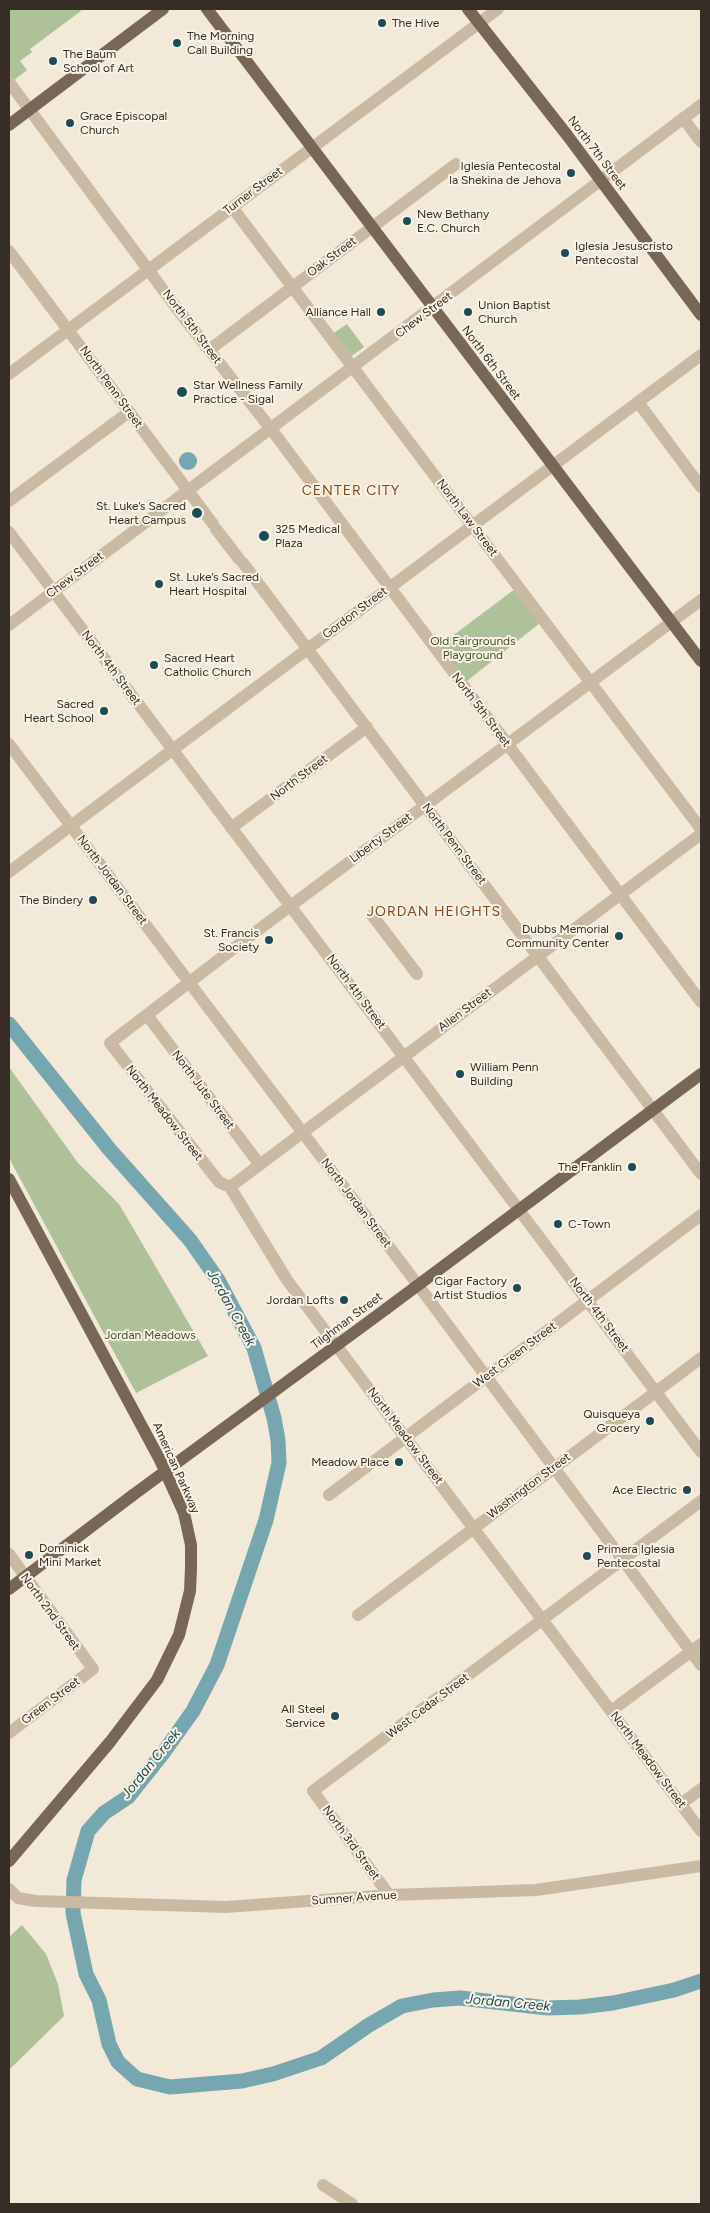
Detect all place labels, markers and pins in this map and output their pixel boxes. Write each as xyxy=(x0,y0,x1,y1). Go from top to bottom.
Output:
place label: The Hive xyxy=(392,16,439,30)
marker: The Hive xyxy=(376,17,388,29)
place label: The Morning Call Building xyxy=(187,29,254,57)
marker: The Morning Call Building xyxy=(171,37,183,49)
place label: The Baum School of Art xyxy=(63,47,134,75)
marker: The Baum School of Art xyxy=(47,55,59,67)
place label: Grace Episcopal Church xyxy=(80,109,167,137)
marker: Grace Episcopal Church xyxy=(64,117,76,129)
place label: Iglesia Pentecostal la Shekina de Jehova xyxy=(449,159,561,187)
marker: Iglesia Pentecostal la Shekina de Jehova xyxy=(565,167,577,179)
place label: New Bethany E.C. Church xyxy=(417,207,489,235)
marker: New Bethany E.C. Church xyxy=(401,215,413,227)
place label: Iglesia Jesuscristo Pentecostal xyxy=(575,239,673,267)
marker: Iglesia Jesuscristo Pentecostal xyxy=(559,247,571,259)
place label: Union Baptist Church xyxy=(478,298,551,326)
place label: Alliance Hall xyxy=(306,305,371,319)
marker: Alliance Hall xyxy=(375,306,387,318)
marker: Union Baptist Church xyxy=(462,306,474,318)
place label: Star Wellness Family Practice - Sigal xyxy=(193,378,303,406)
marker: Star Wellness Family Practice - Sigal xyxy=(175,385,189,399)
place label: St. Luke’s Sacred Heart Campus xyxy=(96,499,186,527)
marker: St. Luke’s Sacred Heart Campus xyxy=(190,506,204,520)
place label: 325 Medical Plaza xyxy=(275,522,340,550)
marker: 325 Medical Plaza xyxy=(257,529,271,543)
place label: St. Luke’s Sacred Heart Hospital xyxy=(169,570,259,598)
marker: St. Luke’s Sacred Heart Hospital xyxy=(153,578,165,590)
place label: Sacred Heart Catholic Church xyxy=(164,651,251,679)
marker: Sacred Heart Catholic Church xyxy=(148,659,160,671)
place label: Sacred Heart School xyxy=(24,697,94,725)
marker: Sacred Heart School xyxy=(98,705,110,717)
place label: The Bindery xyxy=(19,893,83,907)
marker: The Bindery xyxy=(87,894,99,906)
place label: Dubbs Memorial Community Center xyxy=(506,922,609,950)
place label: St. Francis Society xyxy=(204,926,259,954)
marker: Dubbs Memorial Community Center xyxy=(613,930,625,942)
marker: St. Francis Society xyxy=(263,934,275,946)
place label: William Penn Building xyxy=(470,1060,538,1088)
marker: William Penn Building xyxy=(454,1068,466,1080)
place label: The Franklin xyxy=(558,1160,622,1174)
marker: The Franklin xyxy=(626,1161,638,1173)
place label: C-Town xyxy=(568,1217,610,1231)
marker: C-Town xyxy=(552,1218,564,1230)
place label: Cigar Factory Artist Studios xyxy=(433,1274,507,1302)
marker: Cigar Factory Artist Studios xyxy=(511,1282,523,1294)
place label: Jordan Lofts xyxy=(266,1293,334,1307)
marker: Jordan Lofts xyxy=(338,1294,350,1306)
place label: Quisqueya Grocery xyxy=(583,1407,640,1435)
marker: Quisqueya Grocery xyxy=(644,1415,656,1427)
place label: Meadow Place xyxy=(311,1455,389,1469)
marker: Meadow Place xyxy=(393,1456,405,1468)
place label: Ace Electric xyxy=(612,1483,677,1497)
marker: Ace Electric xyxy=(681,1484,693,1496)
place label: Dominick Mini Market xyxy=(39,1541,101,1569)
place label: Primera Iglesia Pentecostal xyxy=(597,1542,675,1570)
marker: Dominick Mini Market xyxy=(23,1549,35,1561)
marker: Primera Iglesia Pentecostal xyxy=(581,1550,593,1562)
place label: All Steel Service xyxy=(281,1702,325,1730)
marker: All Steel Service xyxy=(329,1710,341,1722)

